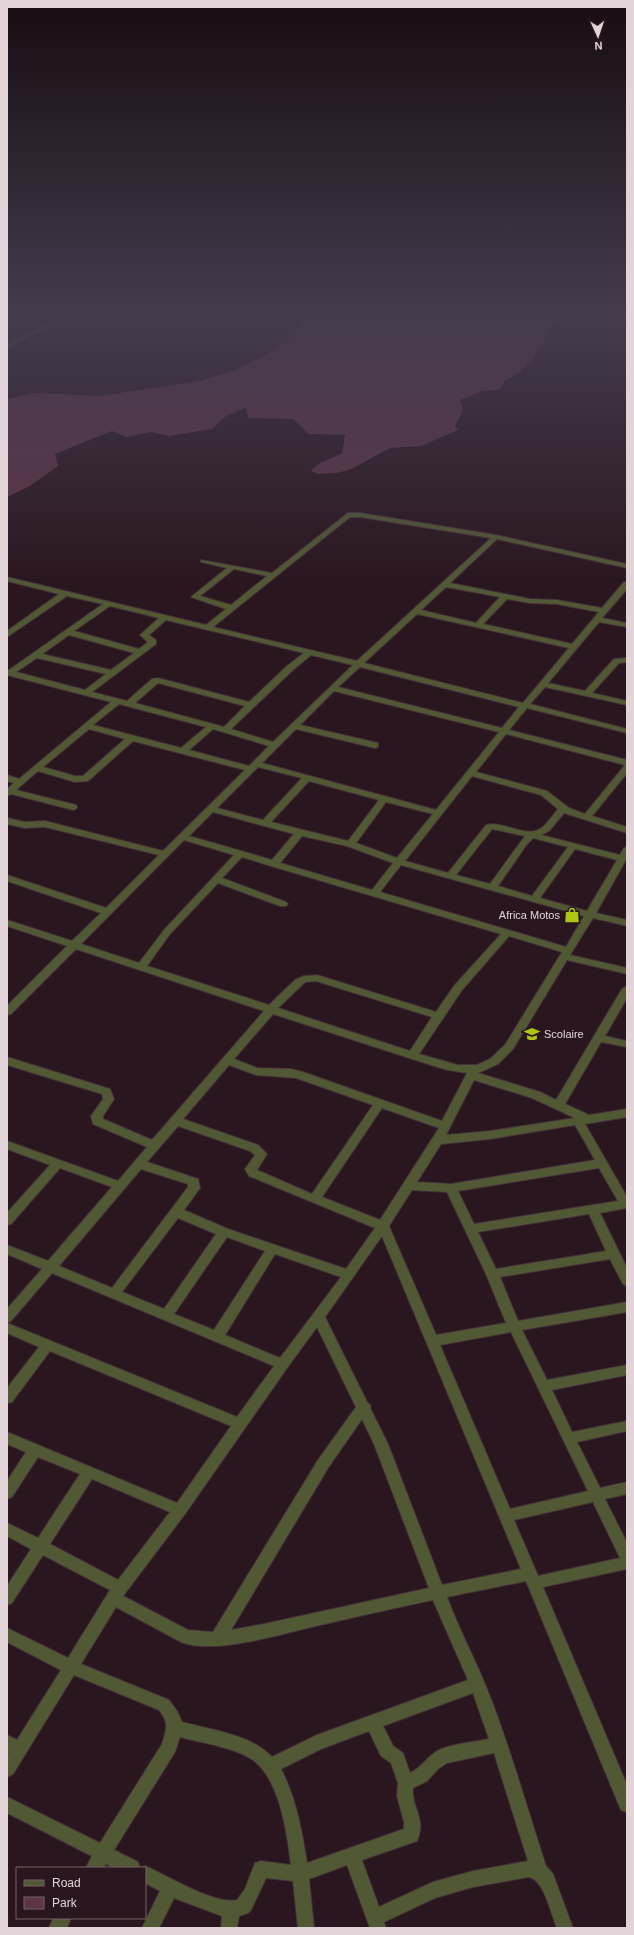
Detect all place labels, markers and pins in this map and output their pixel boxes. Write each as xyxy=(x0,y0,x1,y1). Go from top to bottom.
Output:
shop icon: Africa Motos xyxy=(563,906,581,924)
place label: Africa Motos xyxy=(499,909,560,921)
school or university icon: Scolaire xyxy=(523,1025,541,1043)
place label: Scolaire xyxy=(544,1028,584,1040)

